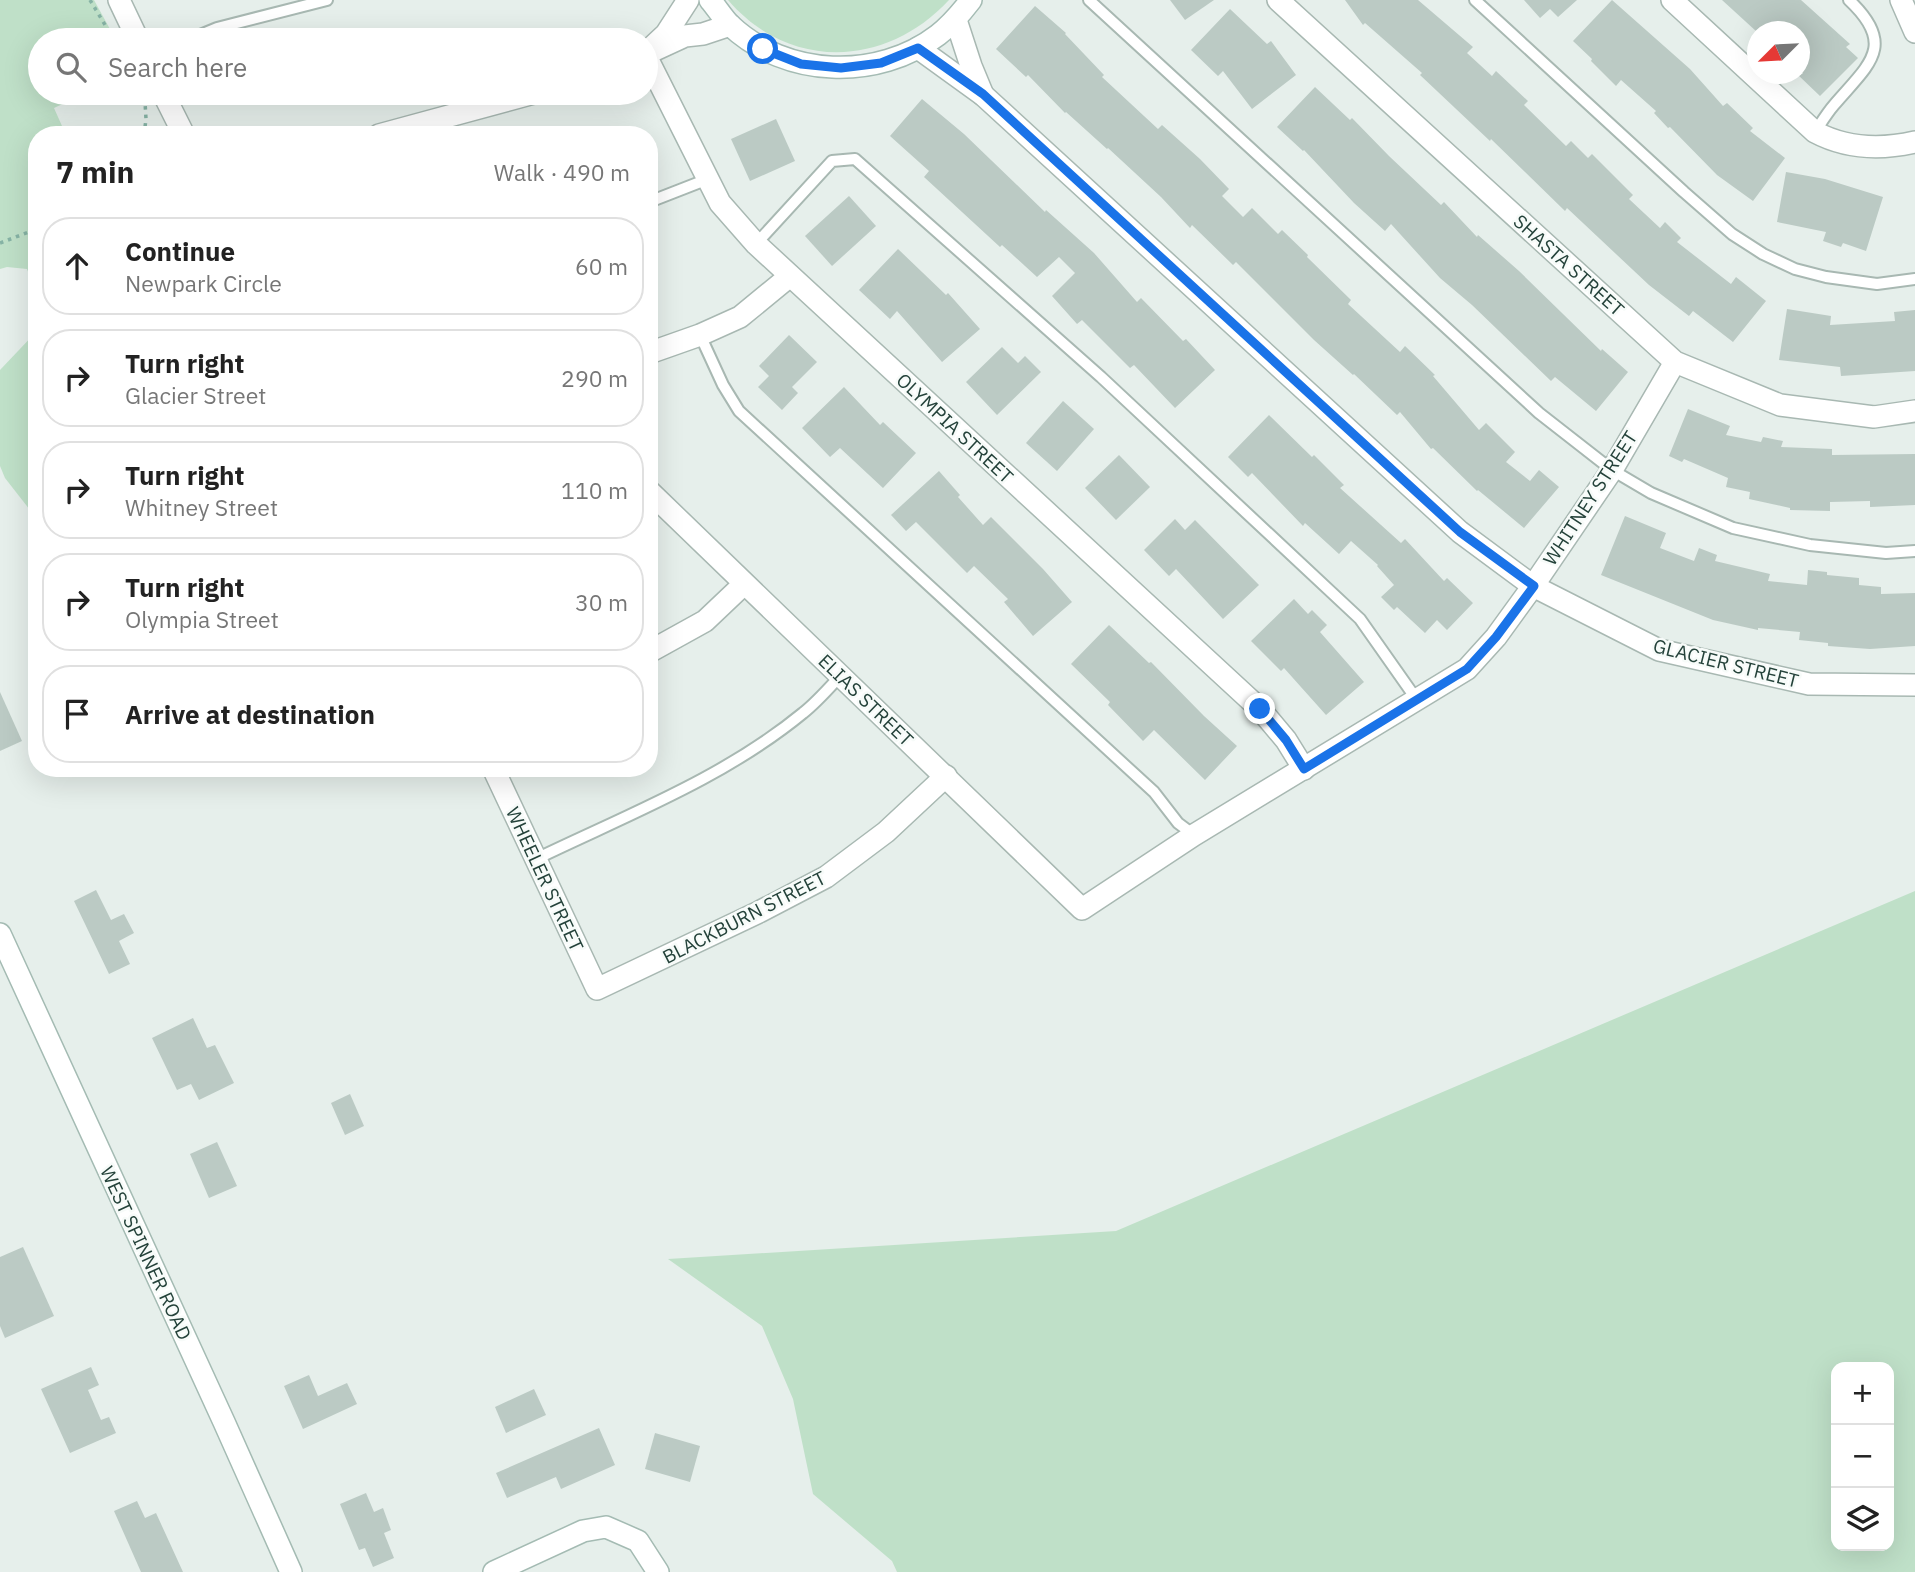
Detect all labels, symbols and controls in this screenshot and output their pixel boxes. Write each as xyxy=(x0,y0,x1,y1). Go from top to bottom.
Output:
north arrow xyxy=(1747,21,1810,84)
search box xyxy=(28,28,658,105)
route start xyxy=(747,33,778,64)
icon: search xyxy=(52,48,90,86)
text: Search here xyxy=(108,50,247,84)
text: 7 min xyxy=(56,152,134,191)
text: Walk · 490 m xyxy=(494,157,630,187)
street label: SHASTA STREET xyxy=(1509,209,1629,321)
text: Continue xyxy=(125,234,235,268)
icon: ahead xyxy=(58,247,96,285)
text: 60 m xyxy=(575,251,628,281)
text: Newpark Circle xyxy=(125,268,282,298)
text: Turn right xyxy=(125,346,244,380)
icon: right xyxy=(58,359,96,397)
text: 290 m xyxy=(561,363,628,393)
street label: OLYMPIA STREET xyxy=(892,368,1018,488)
text: Glacier Street xyxy=(125,380,266,410)
street label: WHITNEY STREET xyxy=(1538,426,1642,570)
text: Turn right xyxy=(125,458,244,492)
icon: right xyxy=(58,471,96,509)
text: 110 m xyxy=(561,475,628,505)
text: Whitney Street xyxy=(125,492,278,522)
text: Turn right xyxy=(125,570,244,604)
icon: right xyxy=(58,583,96,621)
text: 30 m xyxy=(575,587,628,617)
text: Olympia Street xyxy=(125,604,279,634)
street label: GLACIER STREET xyxy=(1651,633,1801,693)
street label: ELIAS STREET xyxy=(814,649,919,751)
route end xyxy=(1244,693,1275,724)
icon: arrive xyxy=(58,695,96,733)
text: Arrive at destination xyxy=(125,697,375,731)
street label: WHEELER STREET xyxy=(501,803,589,955)
street label: BLACKBURN STREET xyxy=(658,865,830,969)
street label: WEST SPINNER ROAD xyxy=(95,1162,197,1344)
map controls xyxy=(1831,1362,1894,1551)
button: + xyxy=(1831,1362,1894,1425)
button: − xyxy=(1831,1425,1894,1488)
button: layers xyxy=(1831,1488,1894,1551)

